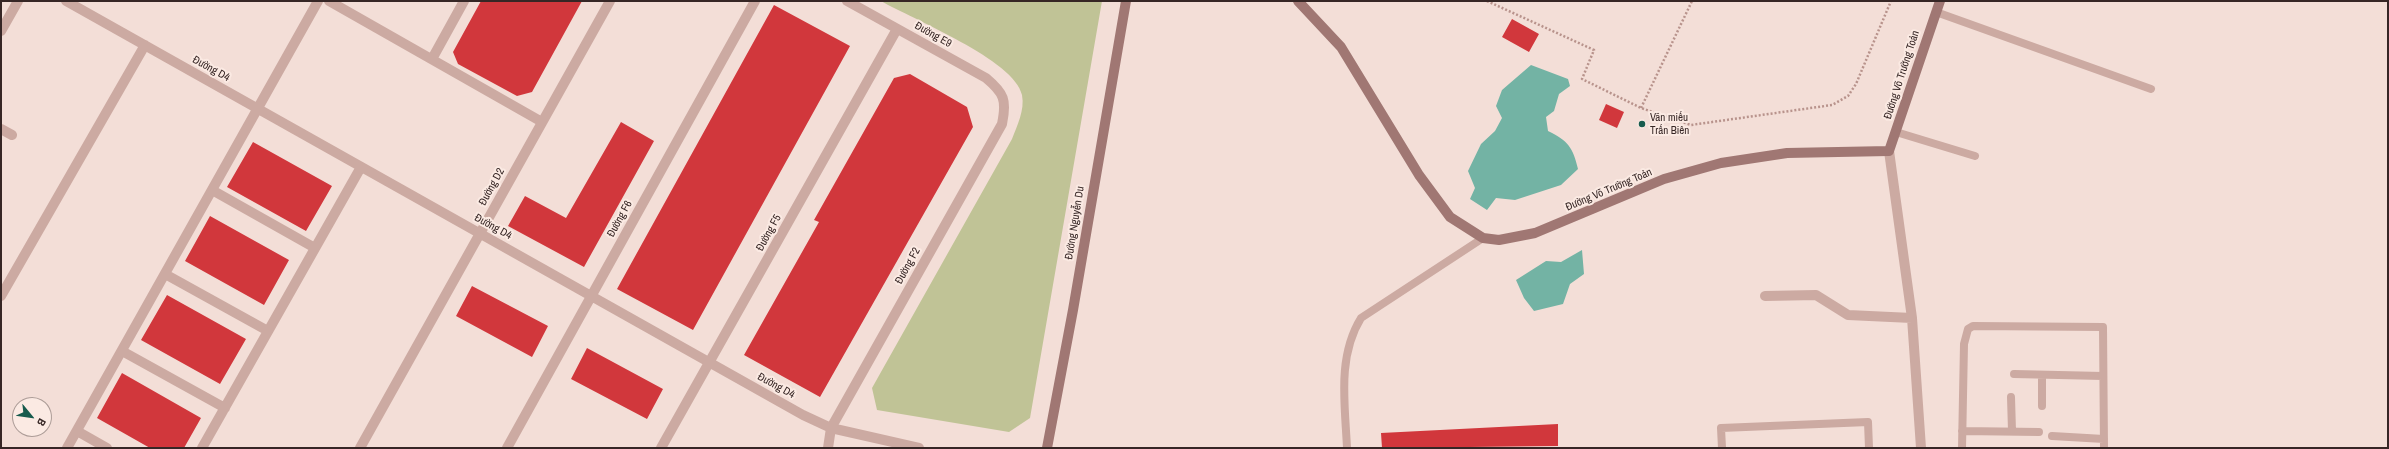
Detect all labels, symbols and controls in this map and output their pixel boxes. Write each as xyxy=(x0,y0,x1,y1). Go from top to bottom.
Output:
street label: Đường E9 xyxy=(912,20,954,50)
street label: Đường Võ Trường Toản xyxy=(1881,29,1923,121)
street label: Đường D4 xyxy=(190,53,232,85)
place label: Văn miếu Trấn Biên xyxy=(1650,111,1689,137)
marker: Văn miếu Trấn Biên xyxy=(1637,119,1647,129)
street label: Đường D2 xyxy=(476,166,508,208)
street label: Đường Võ Trường Toản xyxy=(1564,166,1654,214)
street label: Đường Nguyễn Du xyxy=(1063,185,1087,261)
street label: Đường F6 xyxy=(605,198,635,240)
street label: Đường D4 xyxy=(472,211,514,243)
street label: Đường F5 xyxy=(754,212,784,254)
street label: Đường F2 xyxy=(893,245,923,287)
street label: Đường D4 xyxy=(755,370,797,402)
north arrow xyxy=(12,397,52,437)
text: B xyxy=(34,416,49,429)

